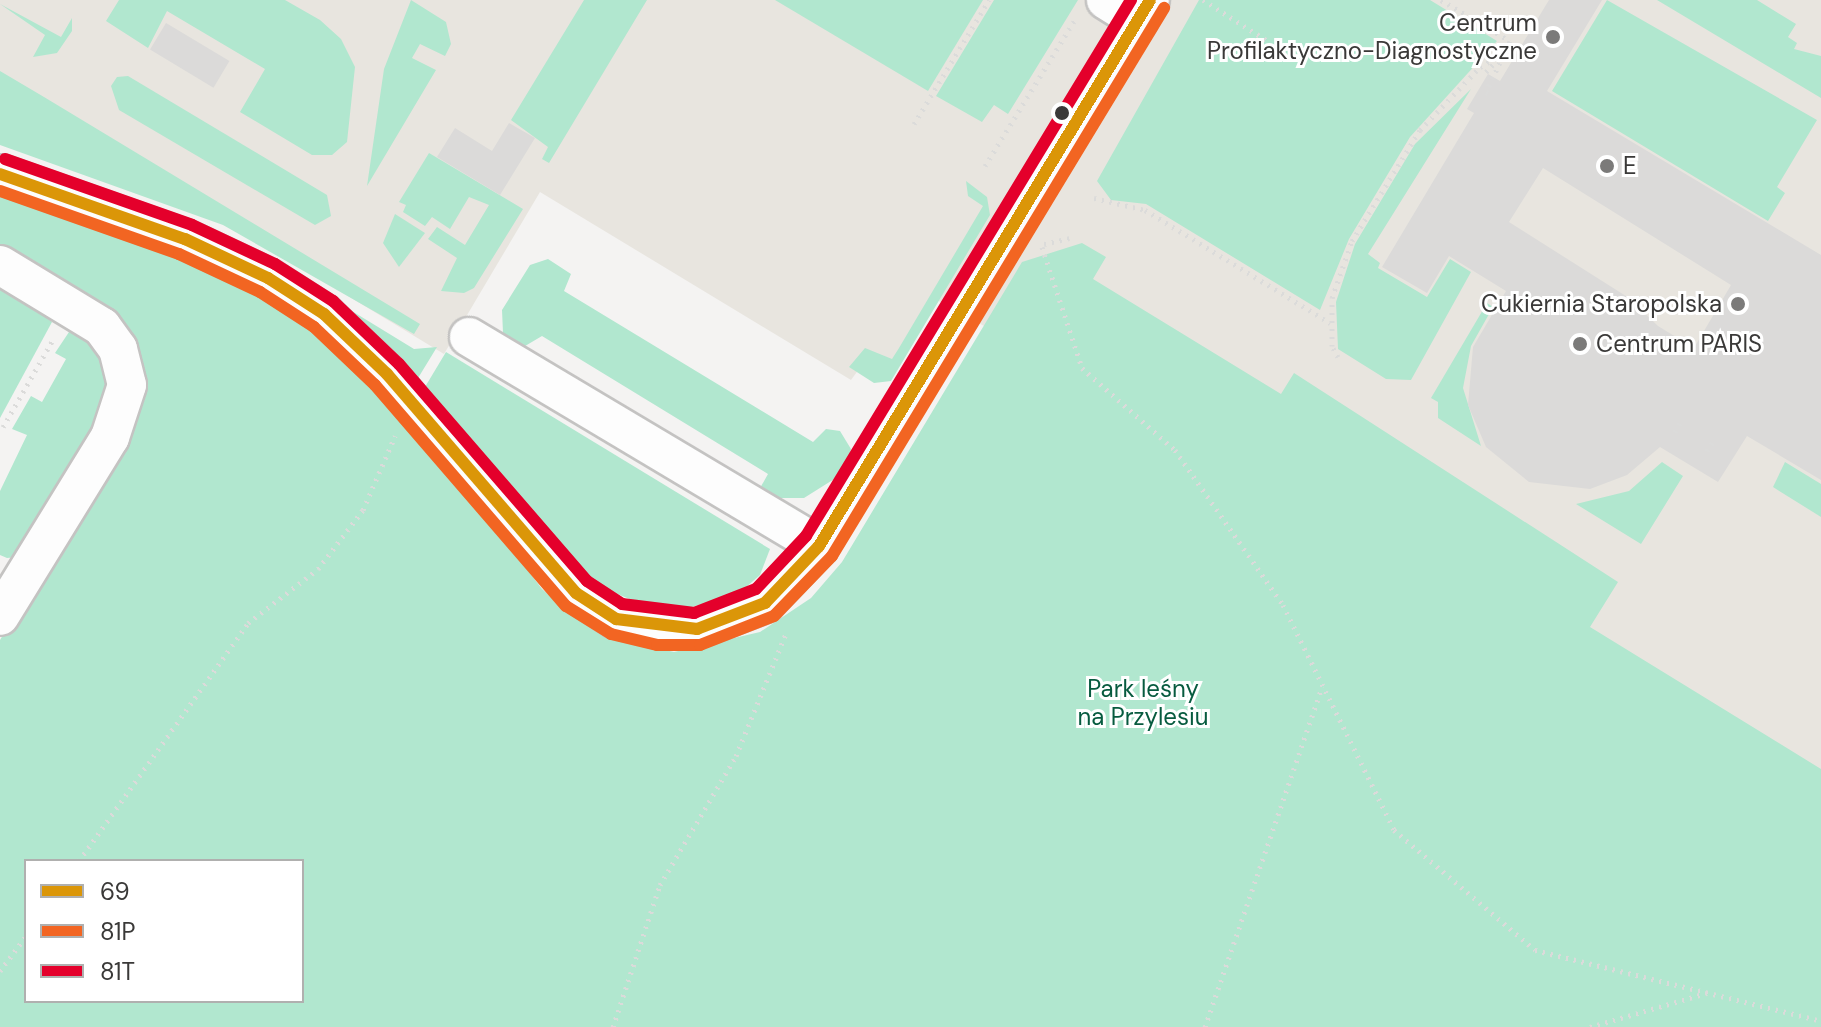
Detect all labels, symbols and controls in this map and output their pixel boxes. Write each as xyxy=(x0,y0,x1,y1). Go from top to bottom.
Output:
place label: Centrum Profilaktyczno-Diagnostyczne xyxy=(1207,9,1537,65)
marker: Centrum Profilaktyczno-Diagnostyczne xyxy=(1544,28,1562,46)
unlabelled marker xyxy=(1054,105,1070,121)
place label: E xyxy=(1623,152,1637,180)
marker: E xyxy=(1598,157,1616,175)
place label: Cukiernia Staropolska xyxy=(1481,290,1722,318)
marker: Cukiernia Staropolska xyxy=(1729,295,1747,313)
place label: Centrum PARIS xyxy=(1596,330,1762,358)
marker: Centrum PARIS xyxy=(1571,335,1589,353)
park label: Park leśny na Przylesiu xyxy=(1078,675,1208,731)
legend xyxy=(24,859,304,1003)
text: 69 xyxy=(100,876,130,907)
text: 81P xyxy=(100,916,136,947)
text: 81T xyxy=(100,956,135,987)

